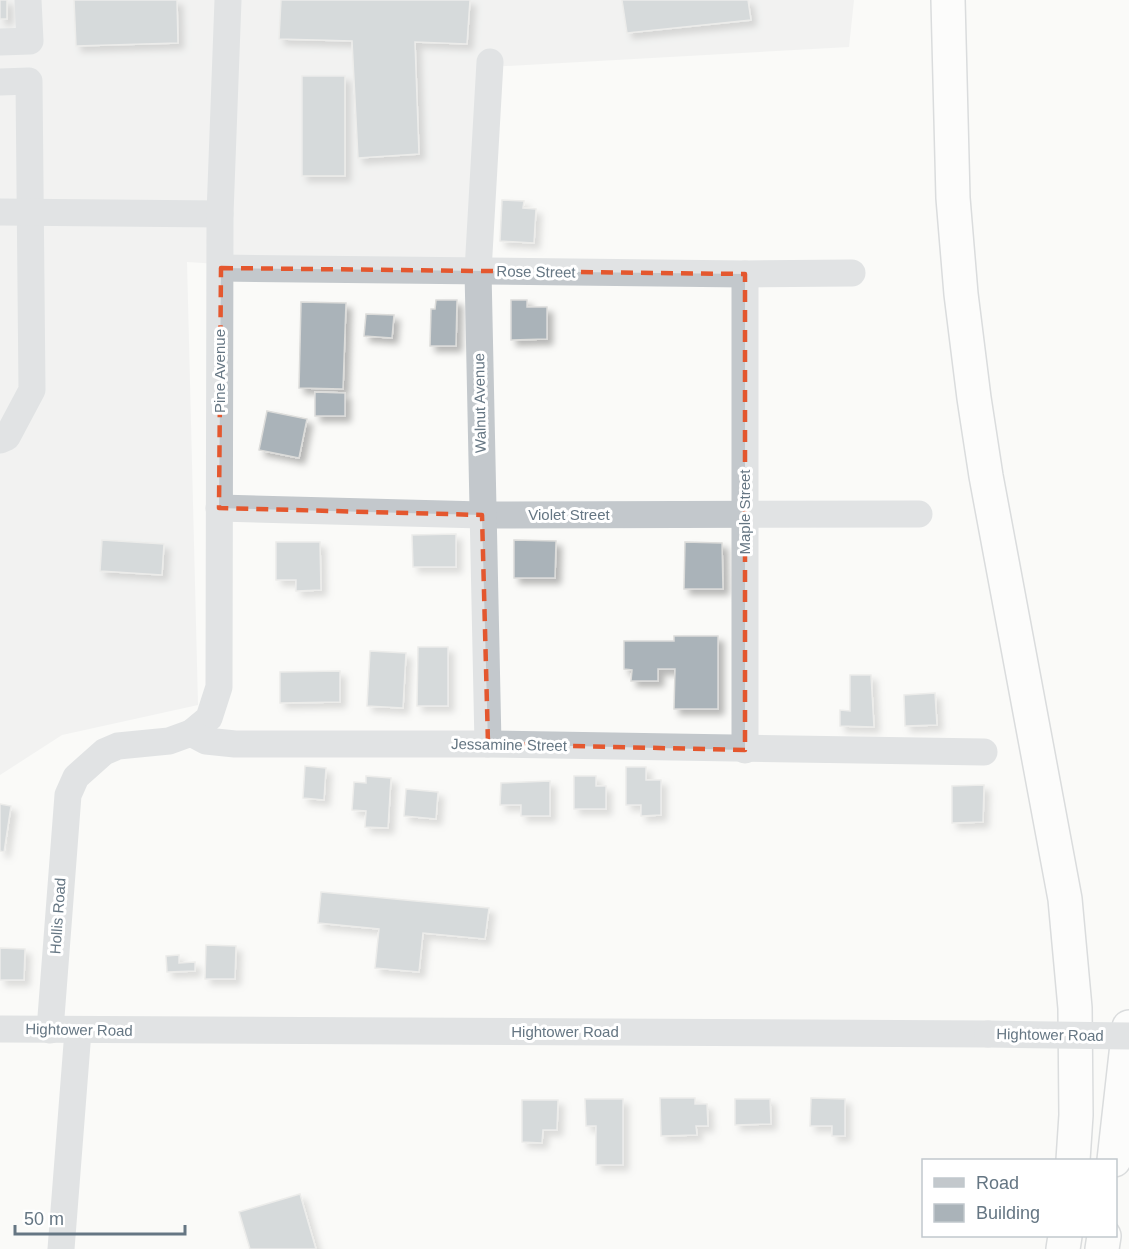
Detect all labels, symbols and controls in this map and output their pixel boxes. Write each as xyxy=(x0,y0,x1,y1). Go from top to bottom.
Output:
street label: Rose Street xyxy=(496,262,577,281)
street label: Pine Avenue xyxy=(211,329,228,413)
street label: Walnut Avenue xyxy=(470,353,489,453)
street label: Maple Street xyxy=(736,469,753,555)
street label: Violet Street xyxy=(528,506,611,523)
street label: Jessamine Street xyxy=(451,735,568,754)
street label: Hollis Road xyxy=(46,877,69,955)
street label: Hightower Road xyxy=(25,1020,133,1039)
street label: Hightower Road xyxy=(511,1023,619,1040)
street label: Hightower Road xyxy=(996,1025,1104,1044)
legend xyxy=(922,1159,1117,1237)
text: Road xyxy=(976,1173,1019,1193)
scale bar xyxy=(15,1198,184,1236)
text: Building xyxy=(976,1203,1040,1223)
text: 50 m xyxy=(24,1209,64,1229)

